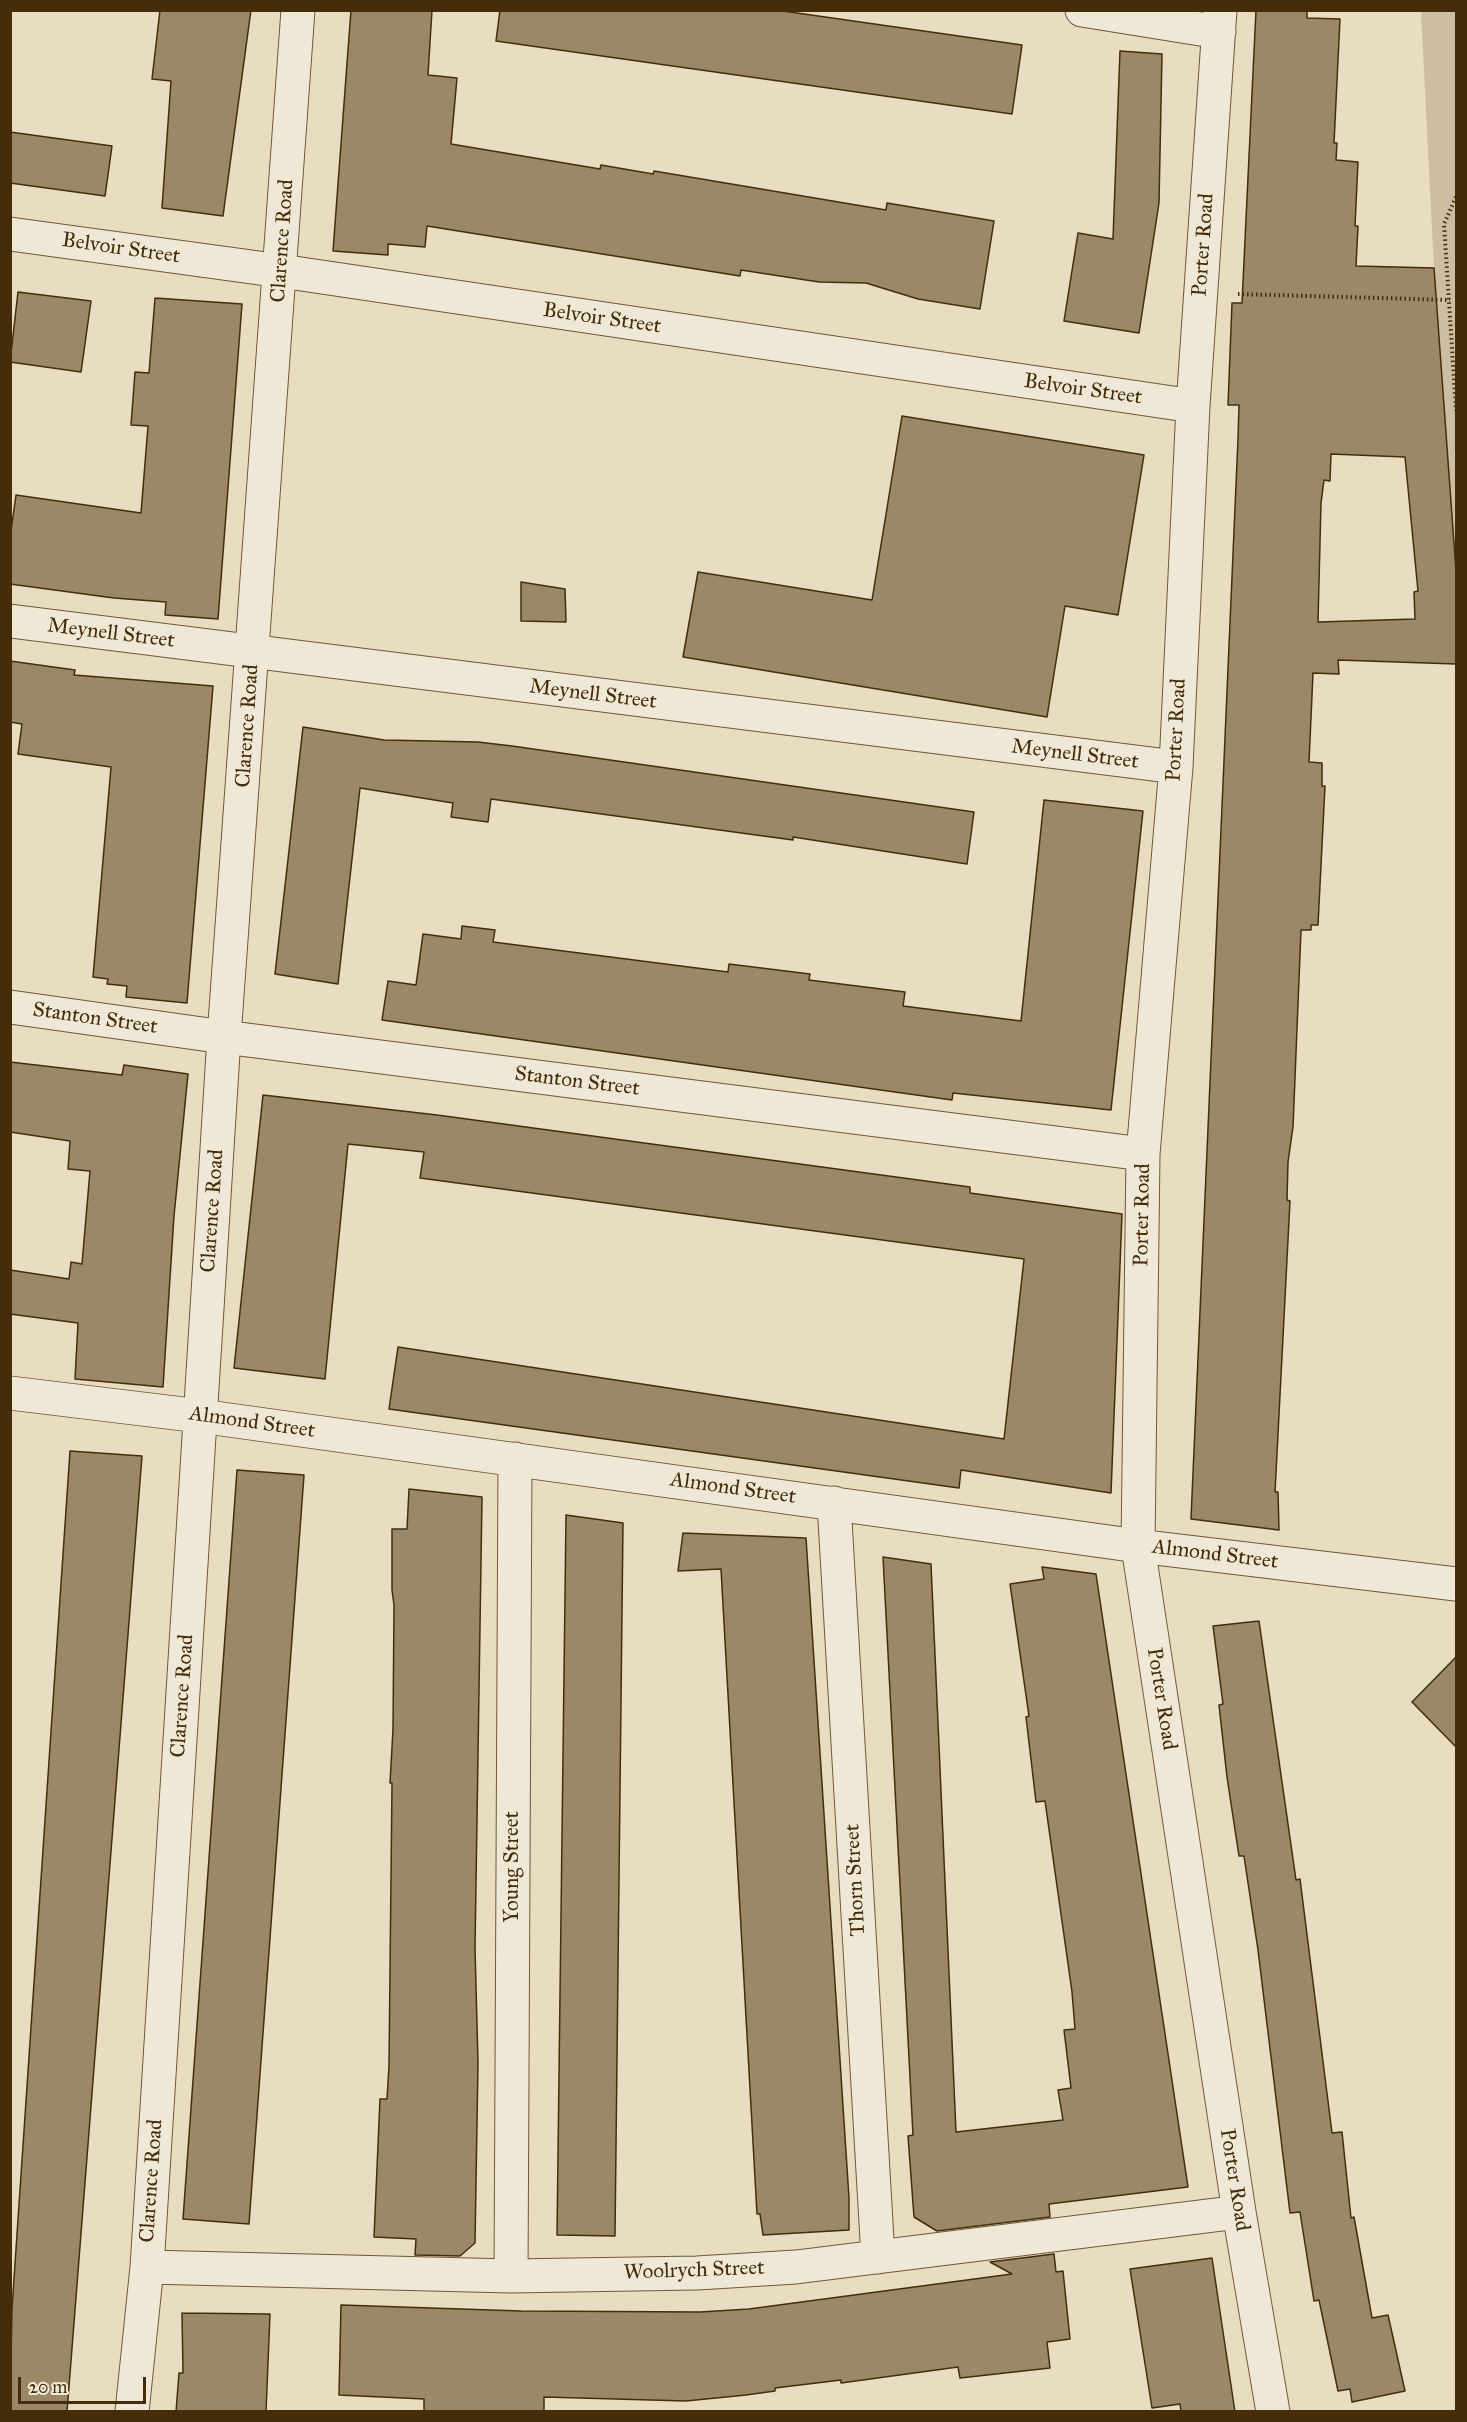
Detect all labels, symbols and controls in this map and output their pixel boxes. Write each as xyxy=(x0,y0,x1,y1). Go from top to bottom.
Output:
street label: Clarence Road xyxy=(266,178,300,304)
street label: Porter Road xyxy=(1188,193,1220,297)
street label: Belvoir Street xyxy=(60,228,182,270)
street label: Belvoir Street xyxy=(541,298,663,340)
street label: Belvoir Street xyxy=(1022,369,1144,411)
street label: Meynell Street xyxy=(46,614,176,654)
street label: Clarence Road xyxy=(231,663,265,789)
street label: Meynell Street xyxy=(528,675,658,715)
street label: Porter Road xyxy=(1162,678,1192,782)
street label: Meynell Street xyxy=(1010,735,1140,775)
street label: Stanton Street xyxy=(31,998,159,1040)
street label: Stanton Street xyxy=(513,1062,641,1102)
street label: Clarence Road xyxy=(196,1148,230,1274)
street label: Porter Road xyxy=(1129,1163,1157,1267)
street label: Almond Street xyxy=(187,1402,317,1444)
street label: Almond Street xyxy=(668,1468,798,1510)
street label: Almond Street xyxy=(1151,1535,1279,1575)
street label: Clarence Road xyxy=(166,1633,200,1759)
street label: Porter Road xyxy=(1140,1646,1182,1752)
street label: Young Street xyxy=(500,1811,526,1923)
street label: Thorn Street xyxy=(840,1823,872,1937)
street label: Clarence Road xyxy=(135,2118,169,2244)
street label: Porter Road xyxy=(1213,2127,1255,2233)
street label: Woolrych Street xyxy=(623,2256,765,2286)
scale bar xyxy=(21,2365,148,2403)
text: 20 m xyxy=(29,2376,67,2398)

